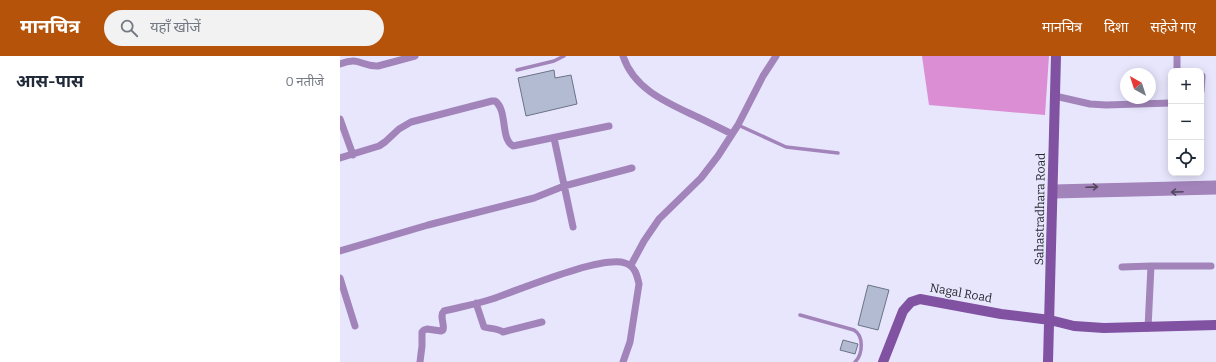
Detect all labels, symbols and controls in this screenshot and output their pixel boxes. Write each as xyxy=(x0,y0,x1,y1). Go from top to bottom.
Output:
search box xyxy=(104,10,384,46)
text: मानचित्र xyxy=(20,15,80,38)
icon: search xyxy=(118,17,140,39)
text: यहाँ खोजें xyxy=(150,18,201,36)
text: मानचित्र xyxy=(1042,19,1082,36)
text: दिशा xyxy=(1104,19,1128,36)
text: सहेजे गए xyxy=(1150,19,1196,36)
north arrow xyxy=(1120,68,1156,104)
map controls xyxy=(1168,68,1204,176)
button: + xyxy=(1168,68,1204,104)
text: आस-पास xyxy=(16,71,84,92)
text: 0 नतीजे xyxy=(285,74,324,89)
button: − xyxy=(1168,104,1204,140)
button: locate xyxy=(1168,140,1204,176)
street label: Sahastradhara Road xyxy=(1032,153,1048,265)
one-way arrow xyxy=(1085,184,1098,191)
one-way arrow xyxy=(1171,188,1184,196)
street label: Nagal Road xyxy=(929,281,993,305)

